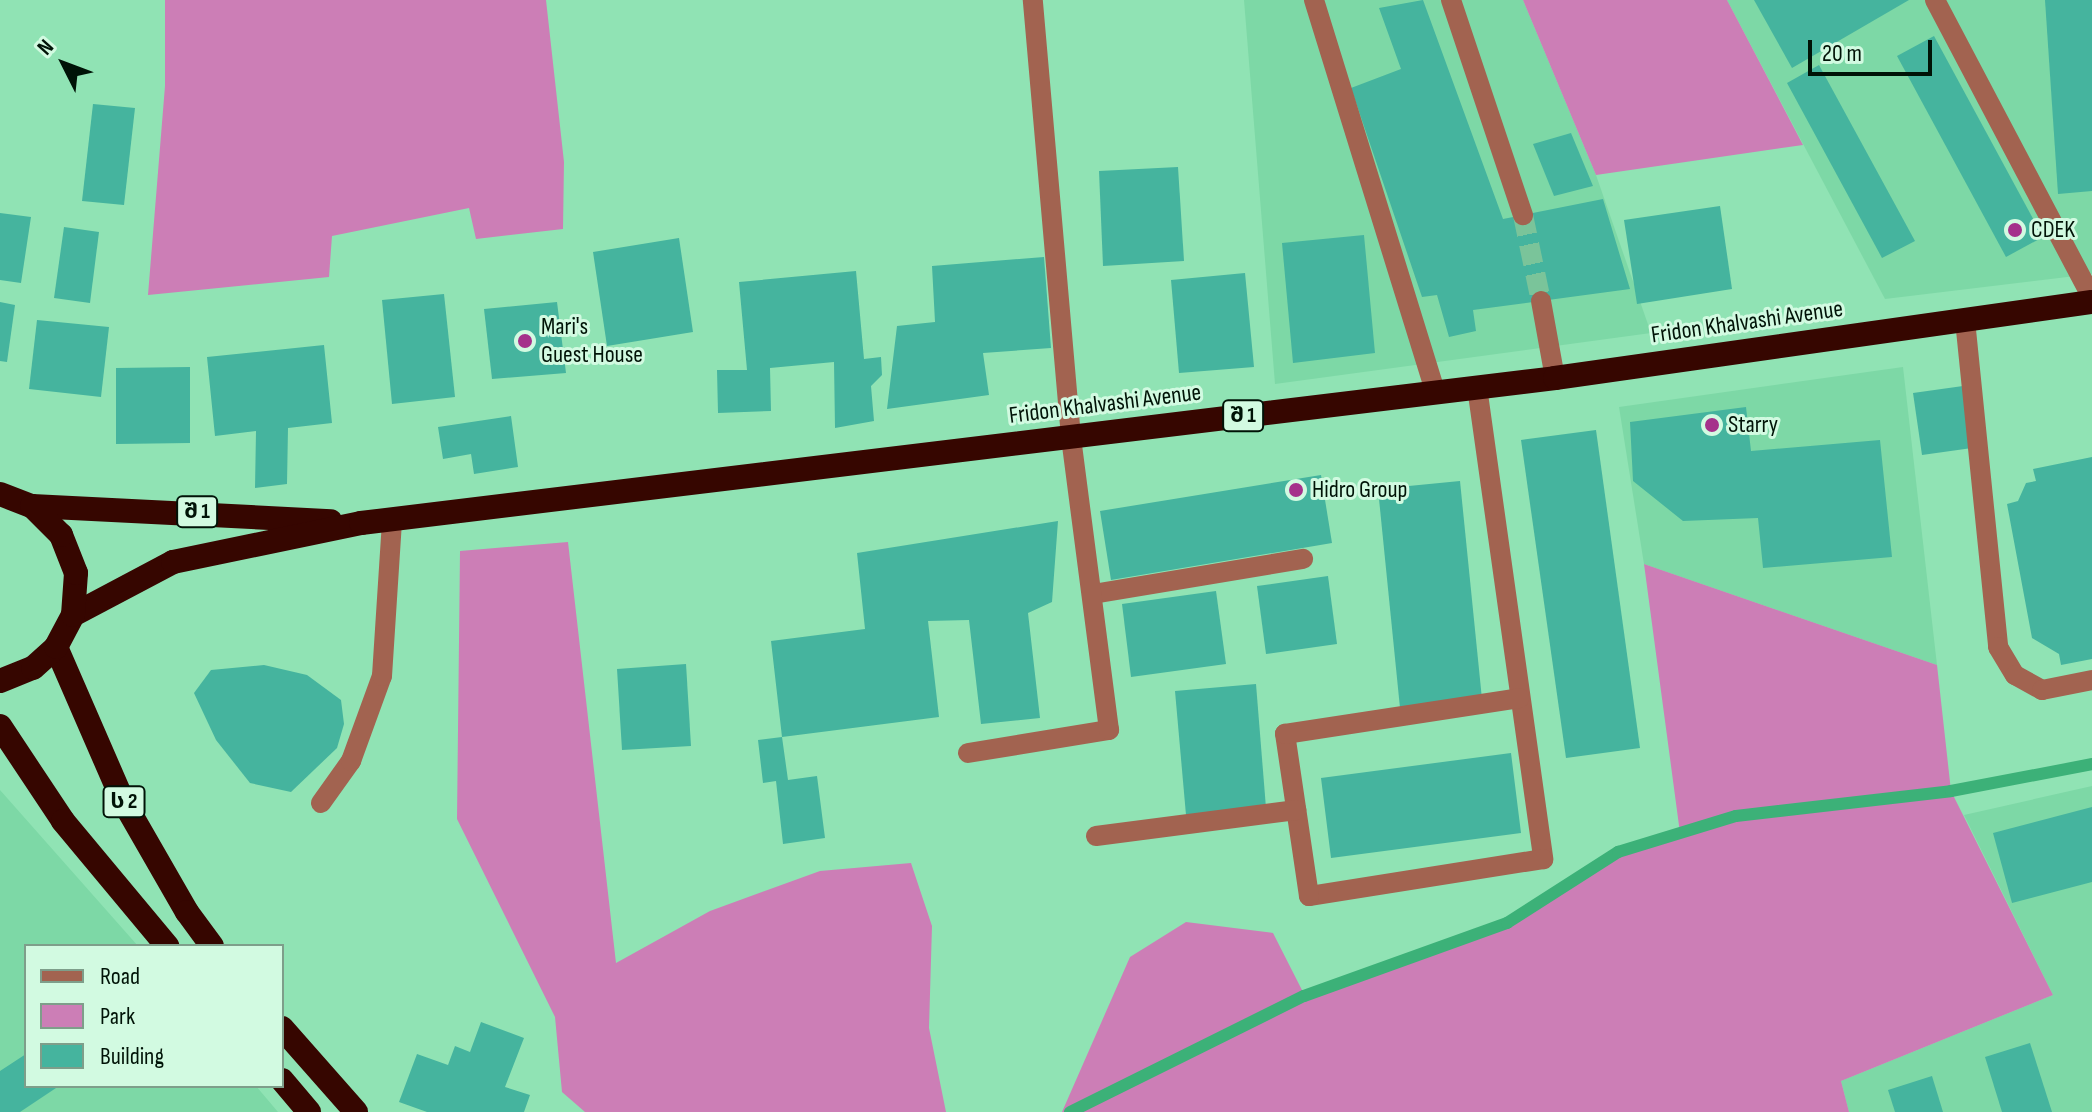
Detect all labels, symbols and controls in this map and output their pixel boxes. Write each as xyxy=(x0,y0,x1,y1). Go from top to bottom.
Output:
north arrow xyxy=(24,24,104,104)
scale bar xyxy=(1812,24,1936,74)
text: N xyxy=(32,34,60,61)
text: 20 m xyxy=(1822,39,1862,68)
place label: CDEK xyxy=(2031,216,2075,244)
marker: CDEK xyxy=(2006,221,2024,239)
street label: Fridon Khalvashi Avenue xyxy=(1649,294,1845,350)
place label: Mari's Guest House xyxy=(541,313,643,369)
marker: Mari's Guest House xyxy=(516,332,534,350)
street label: Fridon Khalvashi Avenue xyxy=(1007,378,1203,430)
road number: შ 1 xyxy=(1221,398,1265,434)
place label: Starry xyxy=(1728,411,1778,439)
marker: Starry xyxy=(1703,416,1721,434)
place label: Hidro Group xyxy=(1312,476,1407,504)
marker: Hidro Group xyxy=(1287,481,1305,499)
road number: შ 1 xyxy=(175,494,219,530)
road number: ს 2 xyxy=(102,784,146,820)
legend xyxy=(24,944,284,1088)
text: Road xyxy=(100,962,140,991)
text: Park xyxy=(100,1002,135,1031)
text: Building xyxy=(100,1042,164,1071)

